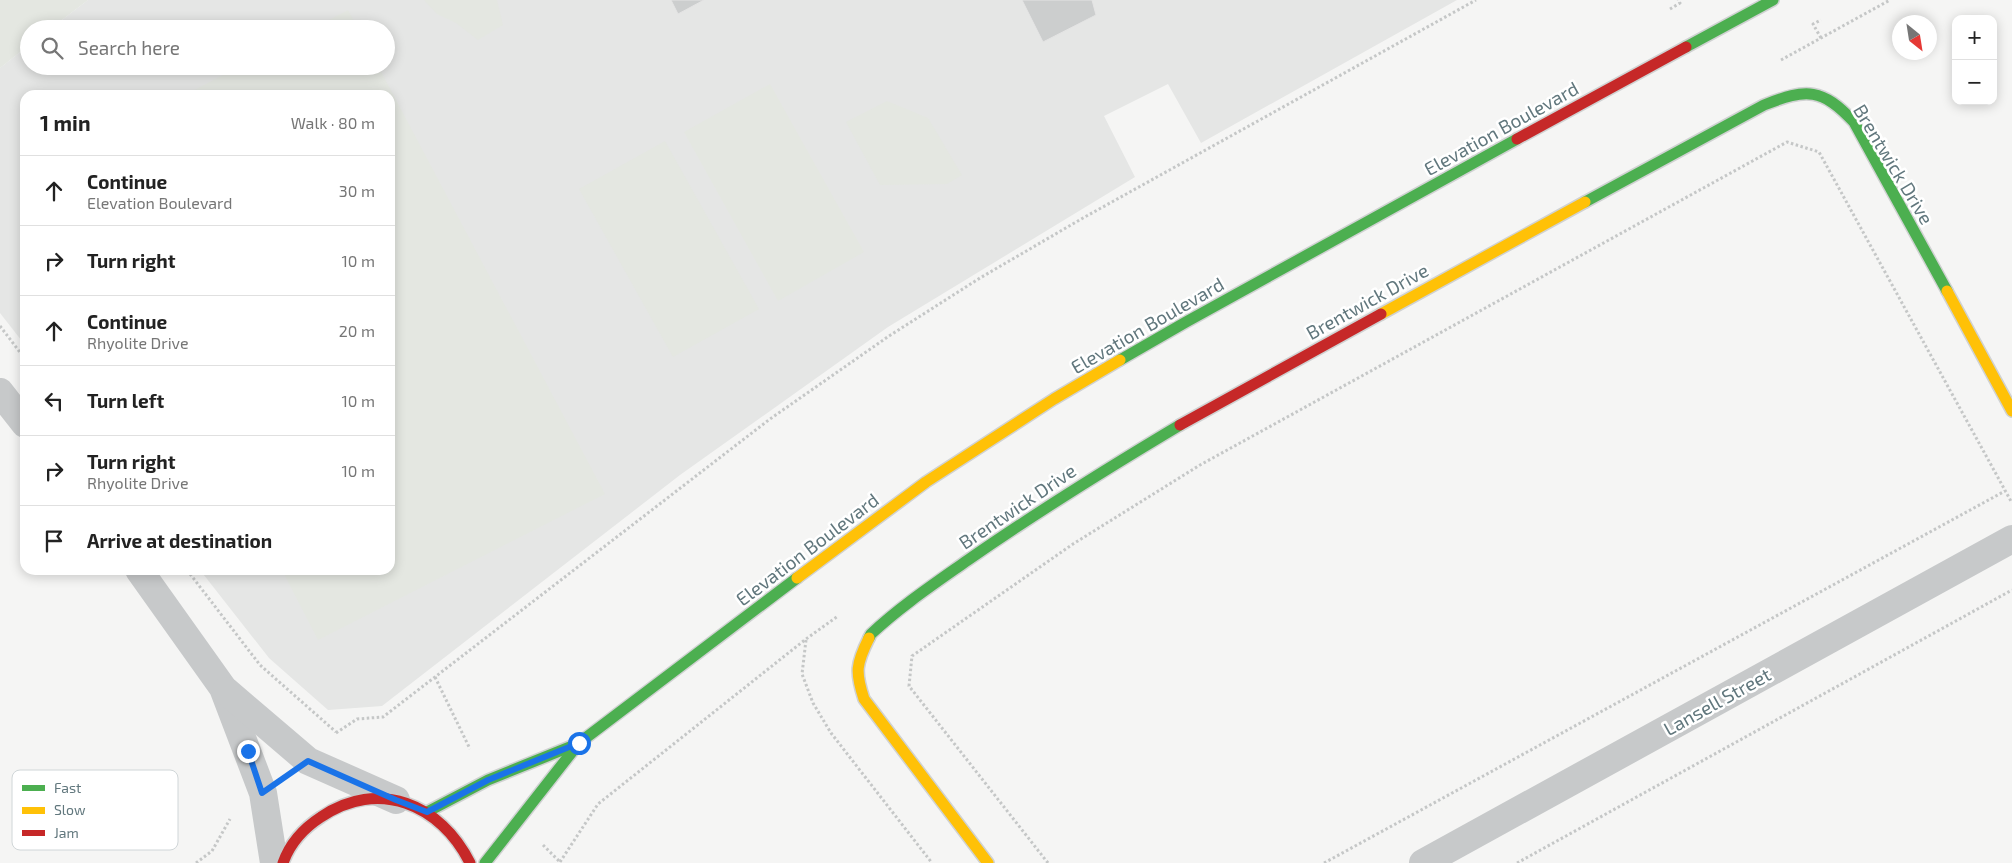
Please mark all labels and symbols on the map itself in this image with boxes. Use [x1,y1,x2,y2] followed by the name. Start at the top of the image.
[1892,15,1937,60] north arrow
[1420,76,1582,180] street label: Elevation Boulevard
[1849,100,1939,228] street label: Brentwick Drive
[1302,258,1432,344] street label: Brentwick Drive
[1066,272,1228,378] street label: Elevation Boulevard
[954,458,1080,554] street label: Brentwick Drive
[731,488,883,610] street label: Elevation Boulevard
[1659,662,1775,740] street label: Lansell Street
[568,732,591,755] route start
[237,740,260,763] route end
[12,770,178,850] legend
[54,779,81,796] text: Fast
[54,801,86,818] text: Slow
[54,824,79,841] text: Jam

